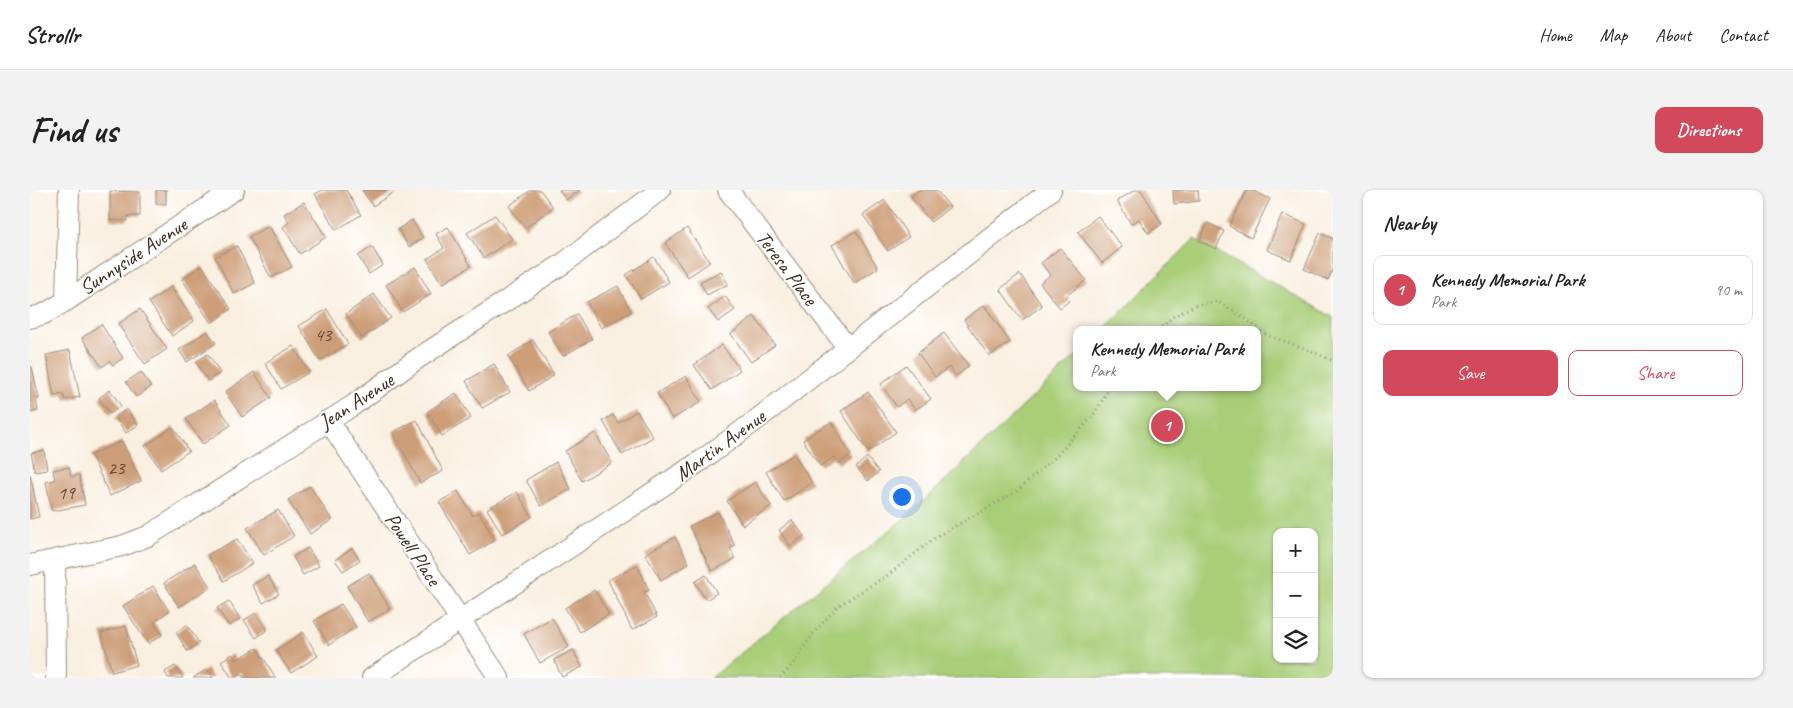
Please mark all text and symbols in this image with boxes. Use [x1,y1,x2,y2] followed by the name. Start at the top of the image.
[25,20,80,50] text: Strollr
[1539,24,1572,46] text: Home
[1600,24,1627,46] text: Map
[1655,24,1691,46] text: About
[1719,24,1768,46] text: Contact
[1655,107,1763,153] button: Directions
[30,108,117,153] text: Find us
[1383,210,1436,236] text: Nearby
[74,211,193,300] street label: Sunnyside Avenue
[751,226,824,311] street label: Teresa Place
[1431,268,1585,292] text: Kennedy Memorial Park
[1396,280,1404,300] text: 1
[1715,280,1742,300] text: 90 m
[1431,292,1456,312] text: Park
[314,323,333,347] house number: 43
[1073,326,1261,391] popup
[1090,337,1244,361] text: Kennedy Memorial Park
[1383,350,1558,396] button: Save
[1568,350,1743,396] button: Share
[1090,361,1116,381] text: Park
[313,366,399,435] street label: Jean Avenue
[670,403,771,487] street label: Martin Avenue
[1151,407,1183,445] pin: 1
[107,456,126,480] house number: 23
[57,481,76,505] house number: 19
[889,484,915,510] your location
[379,508,448,592] street label: Powell Place
[1273,528,1318,663] map controls
[1273,528,1318,573] button: +
[1273,573,1318,618] button: −
[1273,618,1318,663] button: layers

